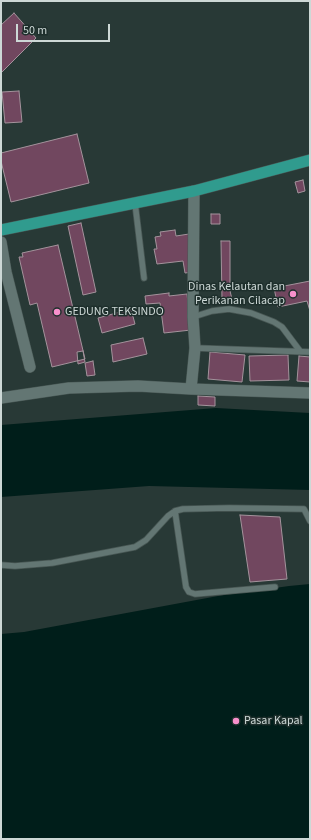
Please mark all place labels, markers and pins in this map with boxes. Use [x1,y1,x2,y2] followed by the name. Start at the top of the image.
[188,280,285,308] place label: Dinas Kelautan dan Perikanan Cilacap
[288,289,298,299] marker: Dinas Kelautan dan Perikanan Cilacap
[65,305,164,319] place label: GEDUNG TEKSINDO
[52,307,62,317] marker: GEDUNG TEKSINDO
[244,714,303,728] place label: Pasar Kapal
[231,716,241,726] marker: Pasar Kapal

